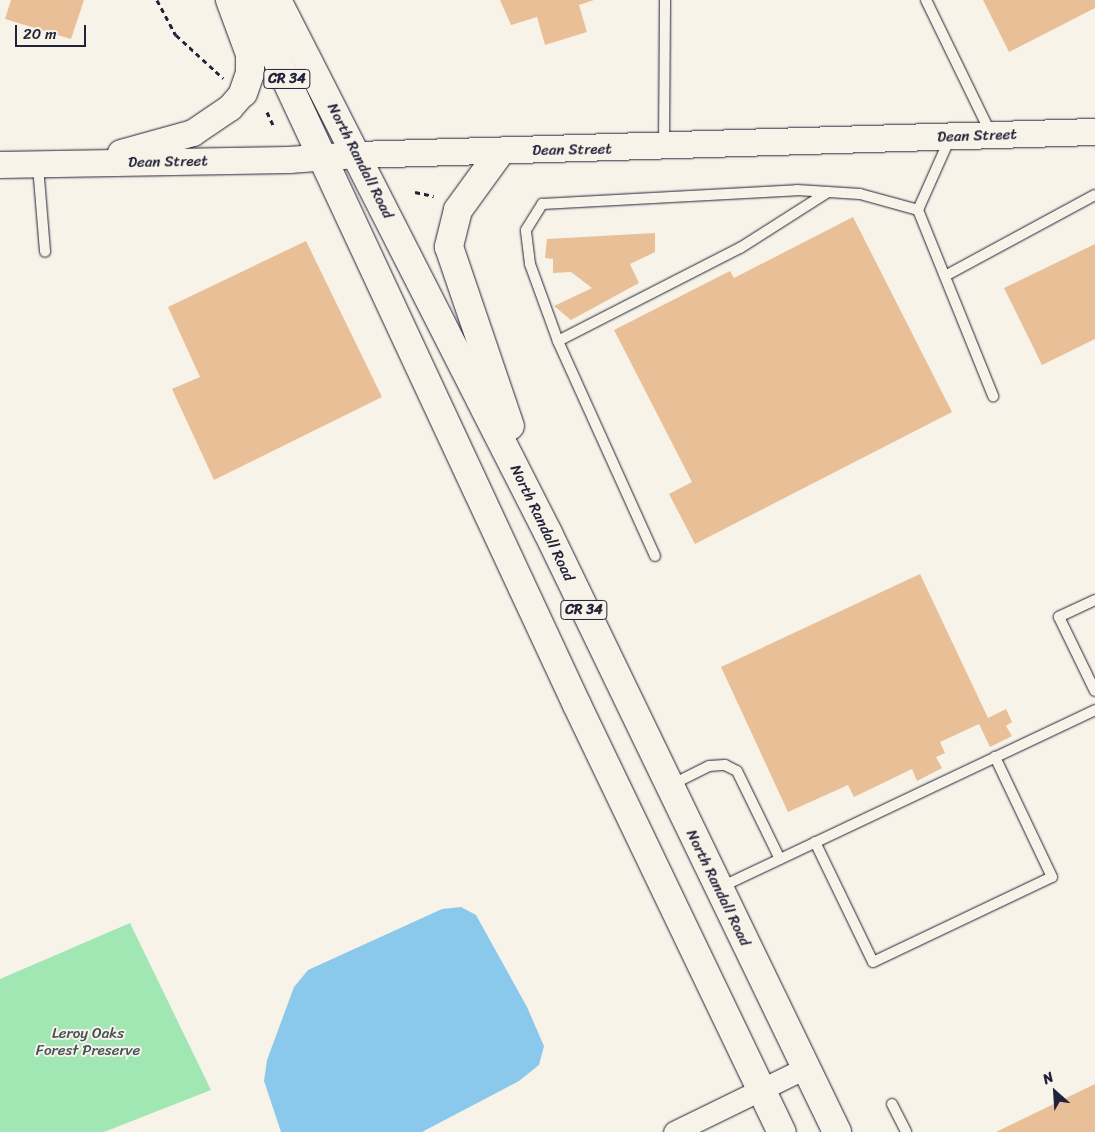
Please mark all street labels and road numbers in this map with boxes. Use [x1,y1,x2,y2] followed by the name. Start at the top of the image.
[263,68,311,90] road number: CR 34
[323,100,397,222] street label: North Randall Road
[937,126,1017,146] street label: Dean Street
[532,140,612,160] street label: Dean Street
[128,152,208,172] street label: Dean Street
[506,462,578,584] street label: North Randall Road
[560,598,608,622] road number: CR 34
[682,827,754,949] street label: North Randall Road

